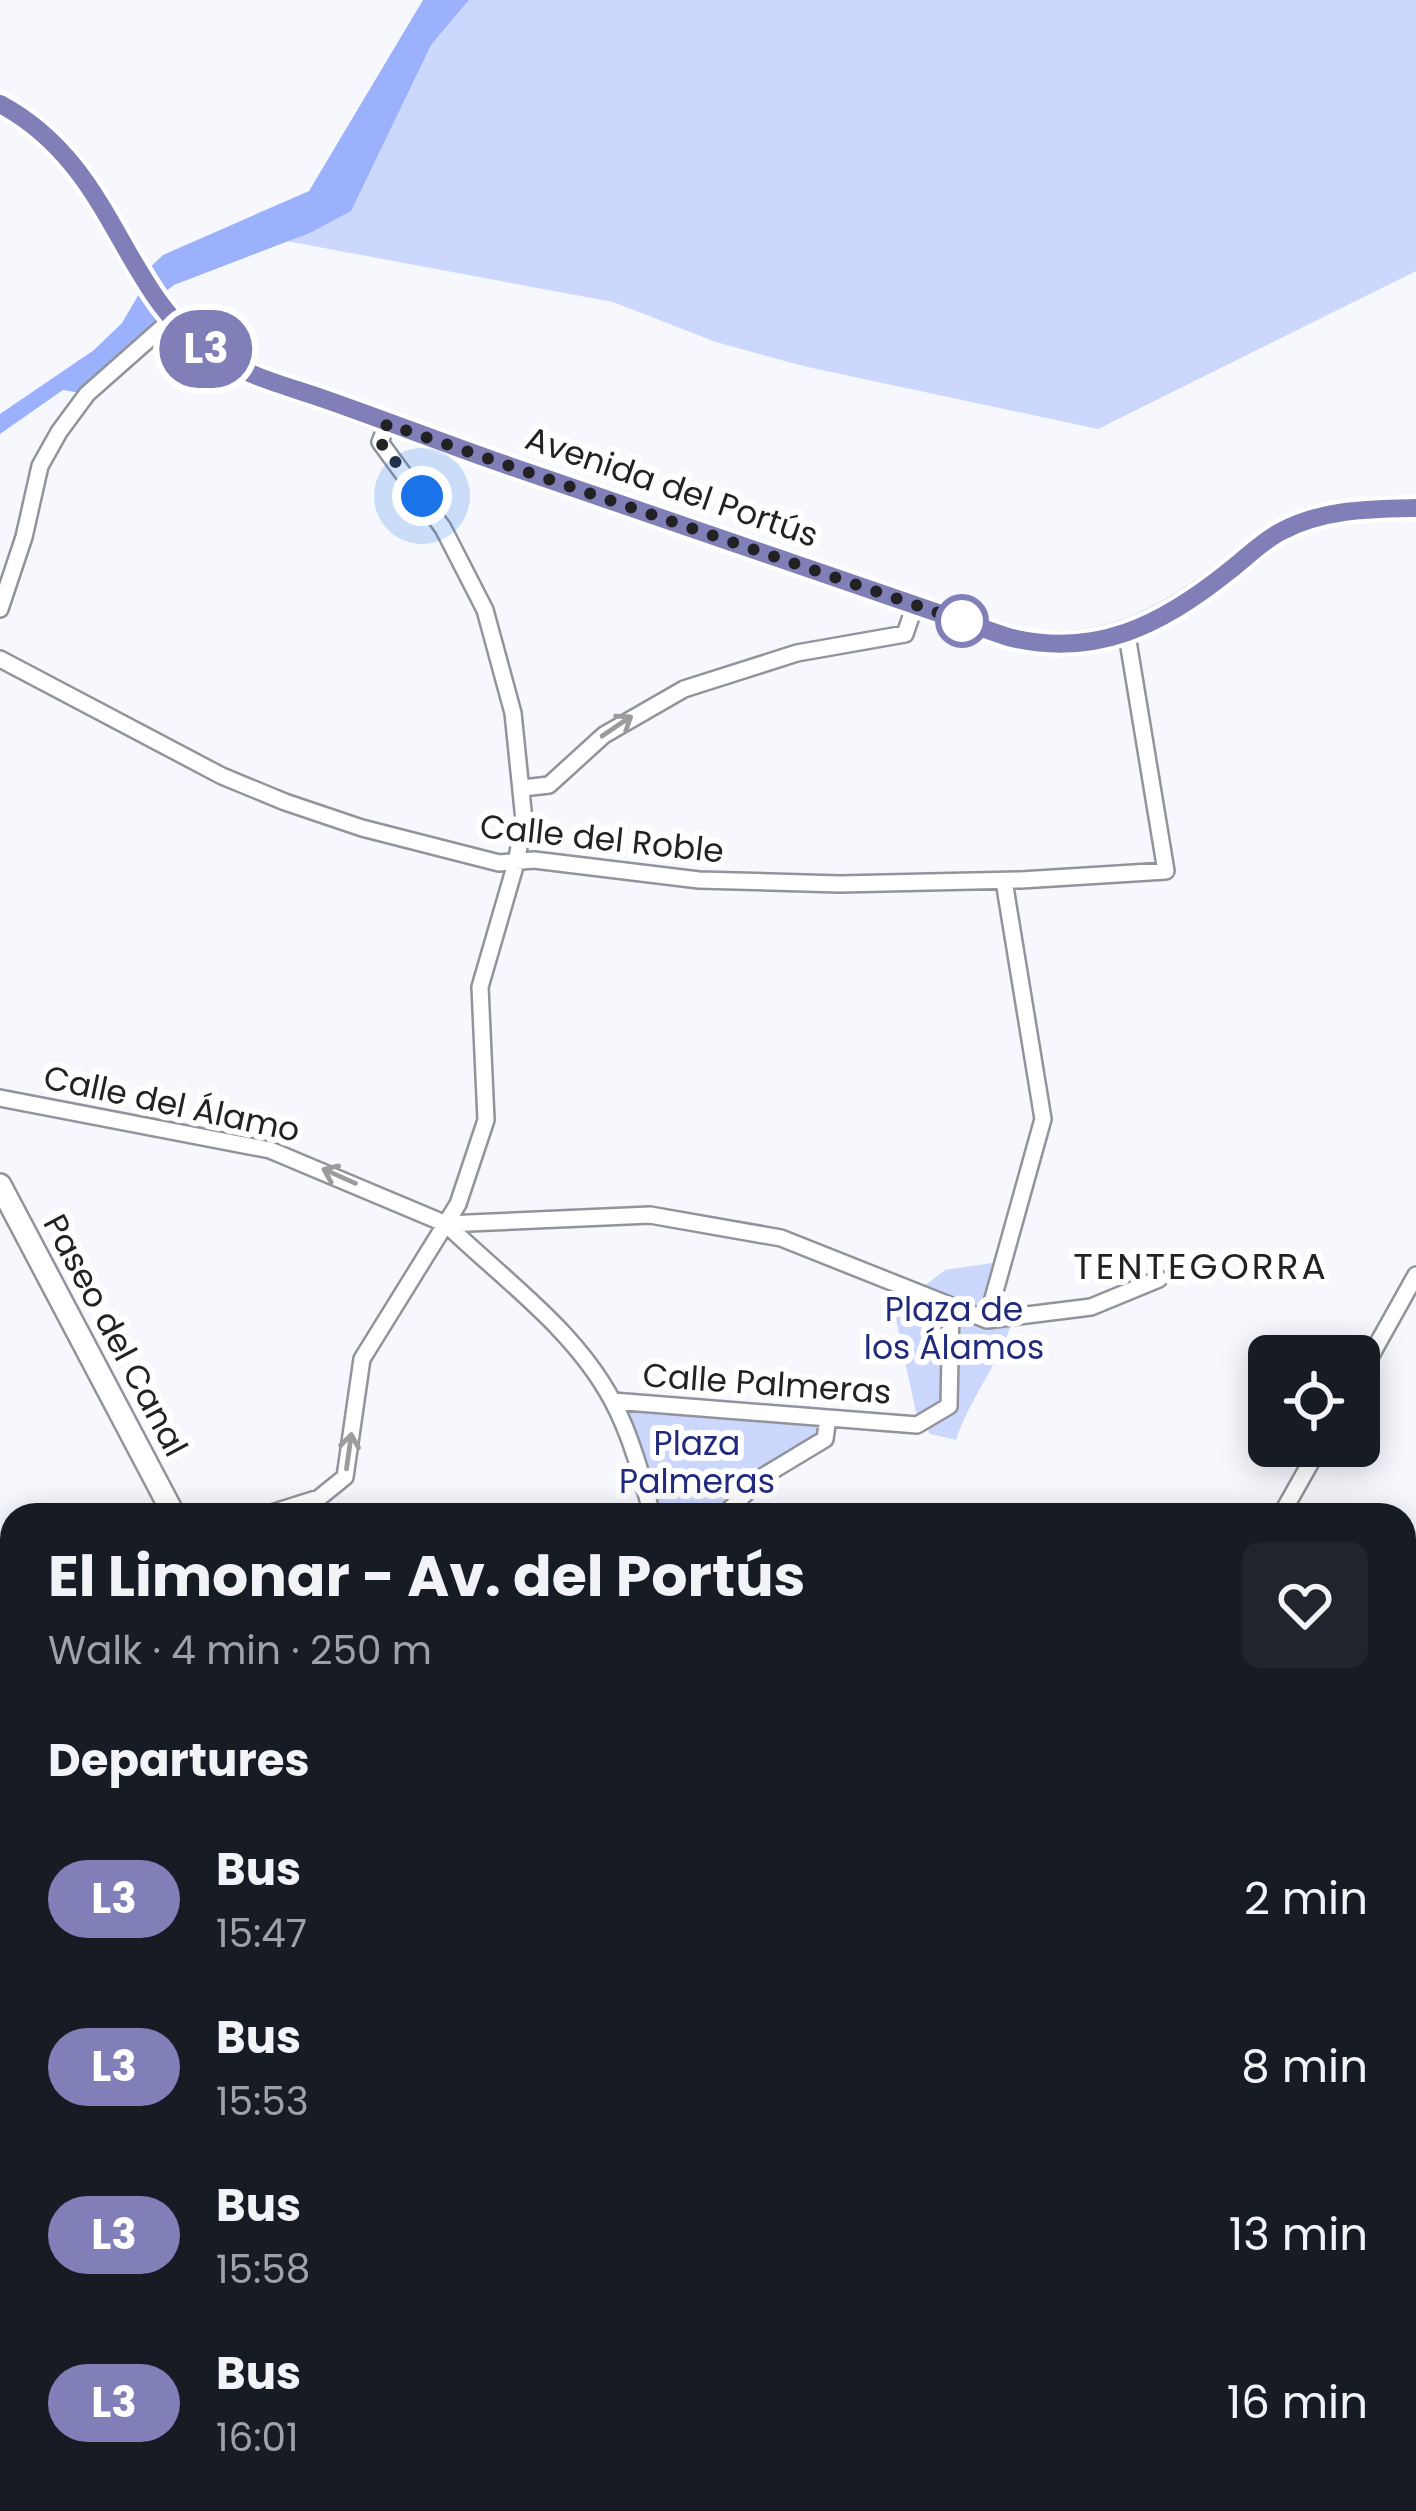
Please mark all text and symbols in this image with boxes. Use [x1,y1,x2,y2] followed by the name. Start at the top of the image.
[152,310,260,388] line badge: L3
[183,319,229,378] text: L3
[519,414,824,559] street label: Avenida del Portús
[392,466,452,526] your location
[937,596,987,646] unlabelled marker
[600,714,634,739] one-way arrow
[478,802,726,875] street label: Calle del Roble
[39,1053,304,1154] street label: Calle del Álamo
[322,1163,358,1185] one-way arrow
[32,1206,199,1465] street label: Paseo del Canal
[1073,1241,1329,1292] district label: TENTEGORRA
[864,1286,1044,1371] park label: Plaza de los Álamos
[1248,1335,1380,1467] map controls
[1248,1335,1380,1467] button: locate
[641,1351,893,1416] street label: Calle Palmeras
[619,1420,775,1505] park label: Plaza Palmeras
[338,1433,361,1472] one-way arrow
[48,1536,805,1616] text: El Limonar - Av. del Portús
[1242,1542,1368,1668] button: heart
[48,1623,432,1678] text: Walk · 4 min · 250 m
[48,1729,310,1792] text: Departures
[216,1838,301,1901] text: Bus
[1244,1867,1368,1930] text: 2 min
[91,1869,137,1928] text: L3
[216,1906,307,1961] text: 15:47
[216,2006,301,2069] text: Bus
[1241,2035,1368,2098] text: 8 min
[91,2037,137,2096] text: L3
[216,2074,309,2129] text: 15:53
[216,2174,301,2237] text: Bus
[1229,2203,1368,2266] text: 13 min
[91,2205,137,2264] text: L3
[216,2242,310,2297] text: 15:58
[216,2342,301,2405] text: Bus
[1227,2371,1368,2434] text: 16 min
[91,2373,137,2432] text: L3
[216,2410,299,2465] text: 16:01

